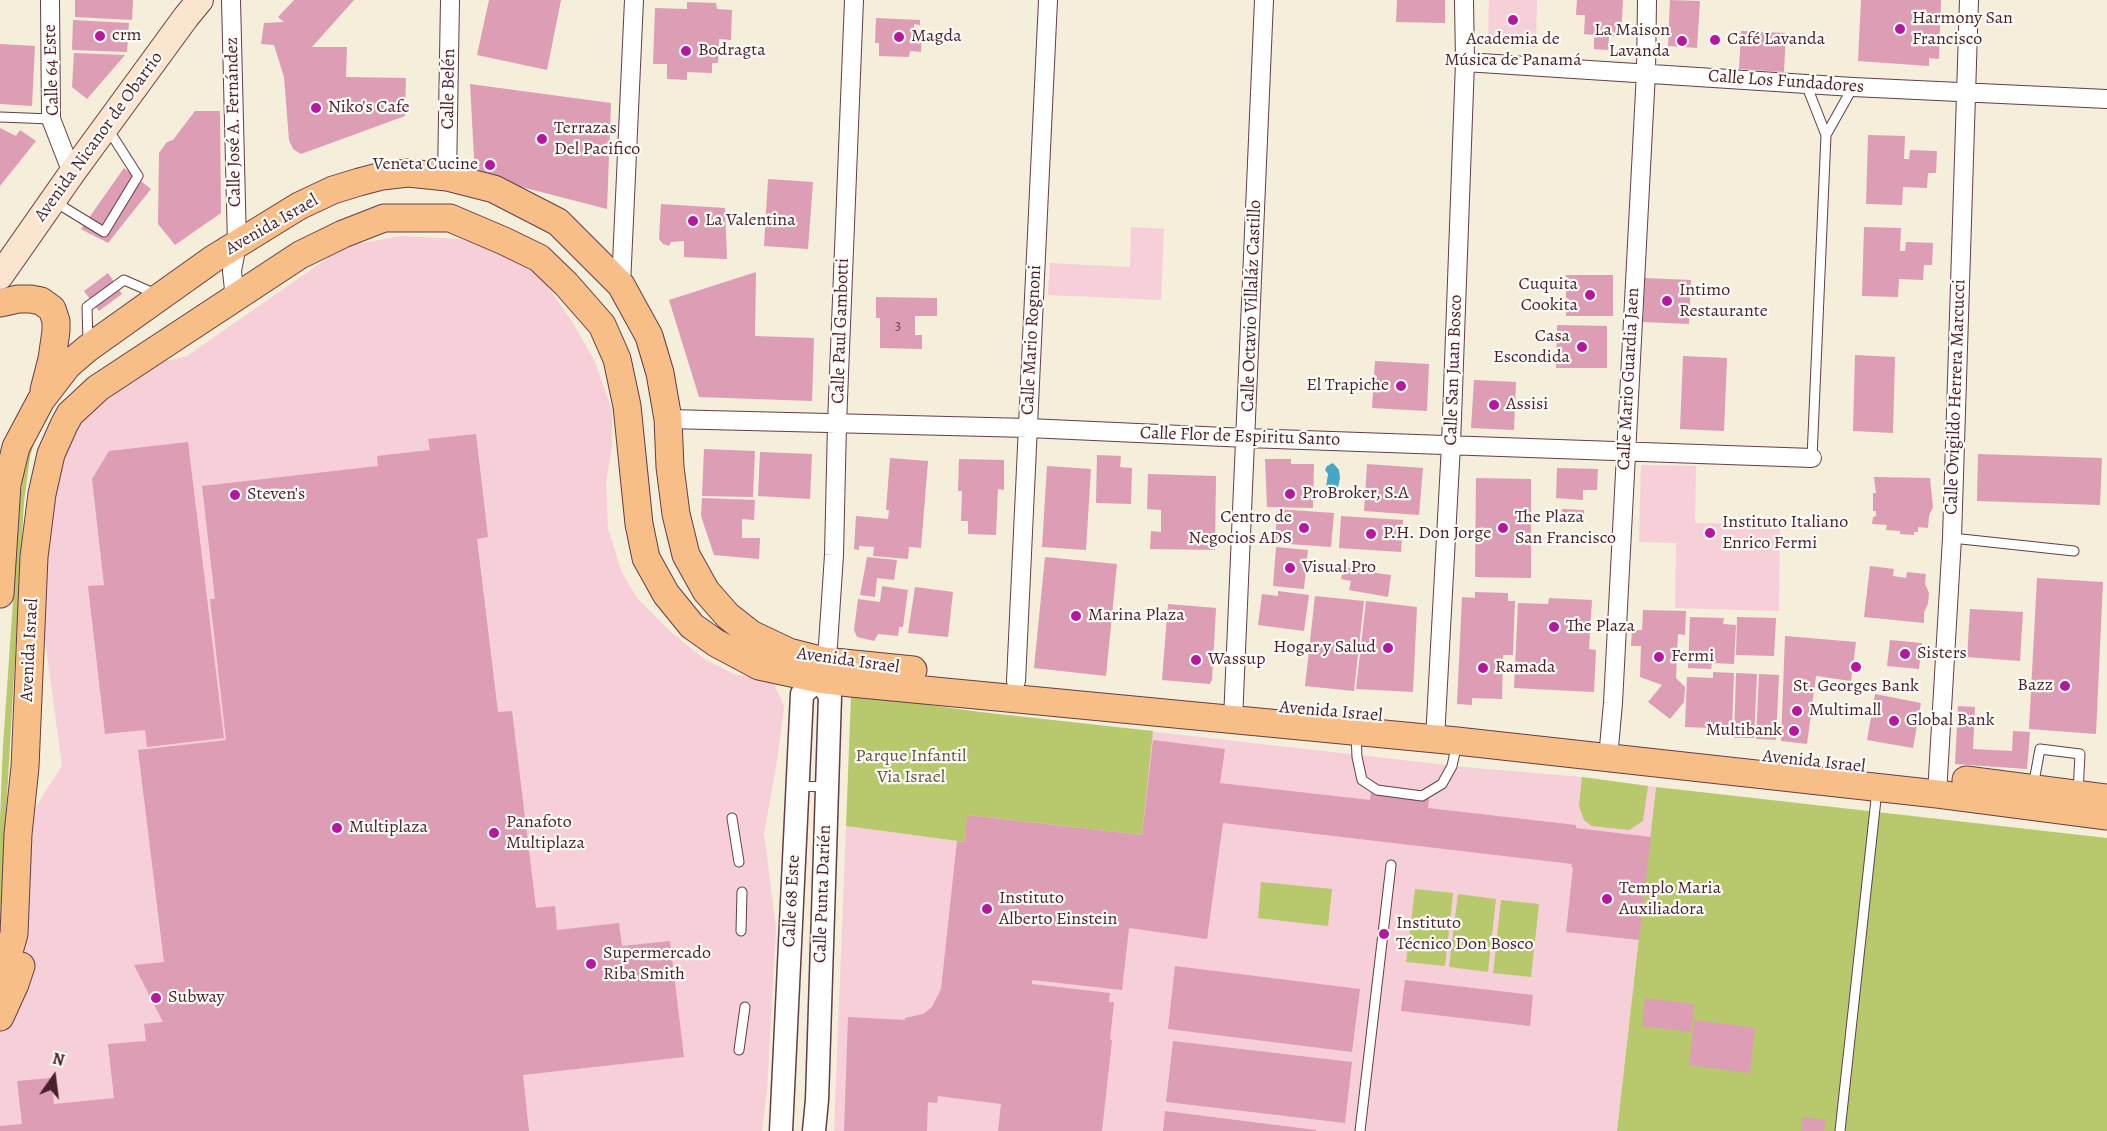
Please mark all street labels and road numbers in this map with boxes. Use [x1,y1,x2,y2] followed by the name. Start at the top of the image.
[40,24,64,116] street label: Calle 64 Este
[222,37,246,207] street label: Calle José A. Fernández
[30,48,168,226] street label: Avenida Nicanor de Obarrio
[437,48,461,130] street label: Calle Belén
[1707,66,1865,98] street label: Calle Los Fundadores
[222,190,322,260] street label: Avenida Israel
[1237,199,1267,413] street label: Calle Octavio Villaláz Castillo
[828,258,854,404] street label: Calle Paul Gambotti
[1017,264,1047,416] street label: Calle Mario Rognoni
[1941,279,1971,515] street label: Calle Ovigildo Herrera Marcucci
[1613,287,1645,471] street label: Calle Mario Guardia Jaen
[1441,294,1467,446] street label: Calle San Juan Bosco
[1139,423,1341,451] street label: Calle Flor de Espiritu Santo
[17,598,43,702] street label: Avenida Israel
[795,643,901,679] street label: Avenida Israel
[1279,697,1383,727] street label: Avenida Israel
[1761,746,1867,778] street label: Avenida Israel
[810,824,836,964] street label: Calle Punta Darién
[779,854,805,948] street label: Calle 68 Este

